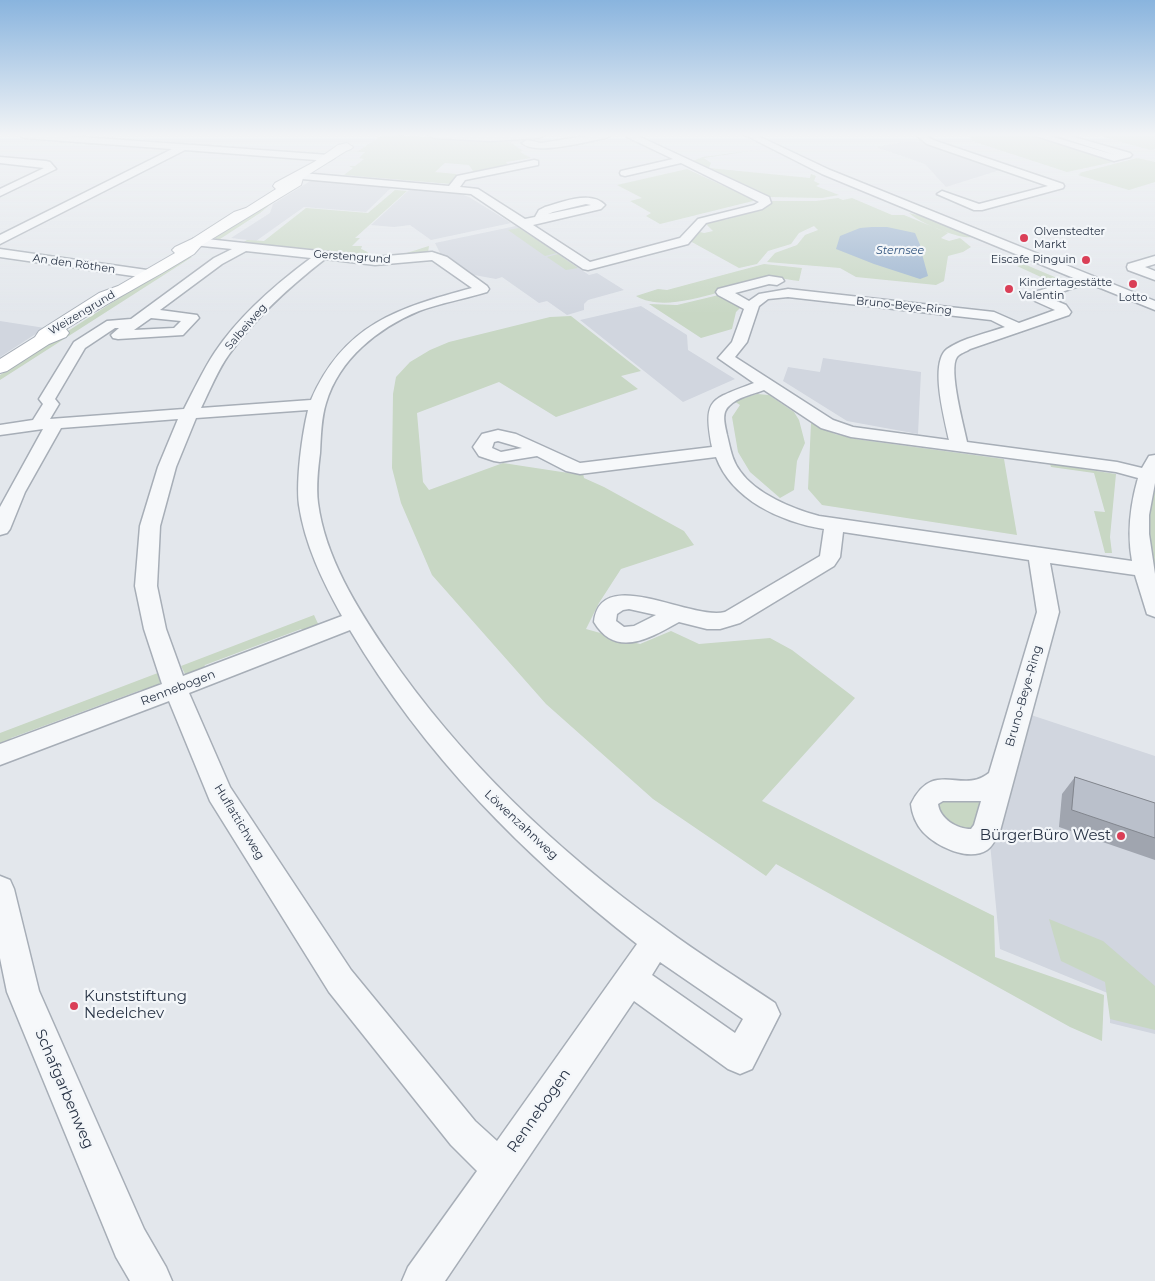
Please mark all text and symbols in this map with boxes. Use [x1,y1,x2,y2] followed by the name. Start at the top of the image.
[1034,225,1105,251] place label: Olvenstedter Markt
[1018,232,1030,244] marker: Olvenstedter Markt
[876,244,924,258] water label: Sternsee
[313,248,391,266] street label: Gerstengrund
[32,252,116,276] street label: An den Röthen
[991,253,1076,267] place label: Eiscafe Pinguin
[1080,254,1092,266] marker: Eiscafe Pinguin
[1019,276,1112,302] place label: Kindertagestätte Valentin
[1127,278,1139,290] marker: Lotto
[1003,283,1015,295] marker: Kindertagestätte Valentin
[46,288,118,338] street label: Weizengrund
[1119,291,1147,305] place label: Lotto
[855,294,953,318] street label: Bruno-Beye-Ring
[222,301,270,353] street label: Salbeiweg
[1003,644,1045,748] street label: Bruno-Beye-Ring
[139,667,217,709] street label: Rennebogen
[211,782,267,862] street label: Huflattichweg
[481,787,561,863] street label: Löwenzahnweg
[980,827,1111,845] place label: BürgerBüro West
[1115,830,1127,842] marker: BürgerBüro West
[84,988,187,1023] place label: Kunststiftung Nedelchev
[68,1000,80,1012] marker: Kunststiftung Nedelchev
[31,1027,97,1151] street label: Schafgarbenweg
[503,1066,575,1156] street label: Rennebogen

